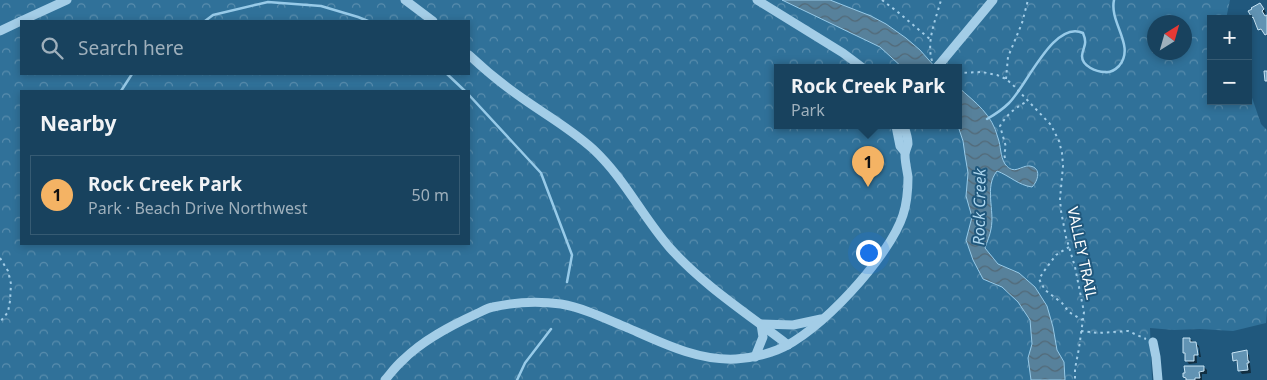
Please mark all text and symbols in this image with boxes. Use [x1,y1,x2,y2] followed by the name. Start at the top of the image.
[1147,15,1192,60] north arrow
[1207,15,1252,105] map controls
[1207,15,1252,60] button: +
[20,20,470,75] search box
[38,34,66,62] icon: search
[78,35,184,61] text: Search here
[1207,60,1252,105] button: −
[774,64,962,129] popup
[791,73,945,99] text: Rock Creek Park
[791,99,825,121] text: Park
[40,109,116,137] text: Nearby
[852,146,884,187] pin: 1
[967,167,991,246] water label: Rock Creek
[88,171,242,197] text: Rock Creek Park
[52,184,62,206] text: 1
[412,184,449,206] text: 50 m
[88,197,307,219] text: Park · Beach Drive Northwest
[1063,205,1103,301] street label: VALLEY TRAIL
[856,240,882,266] your location

